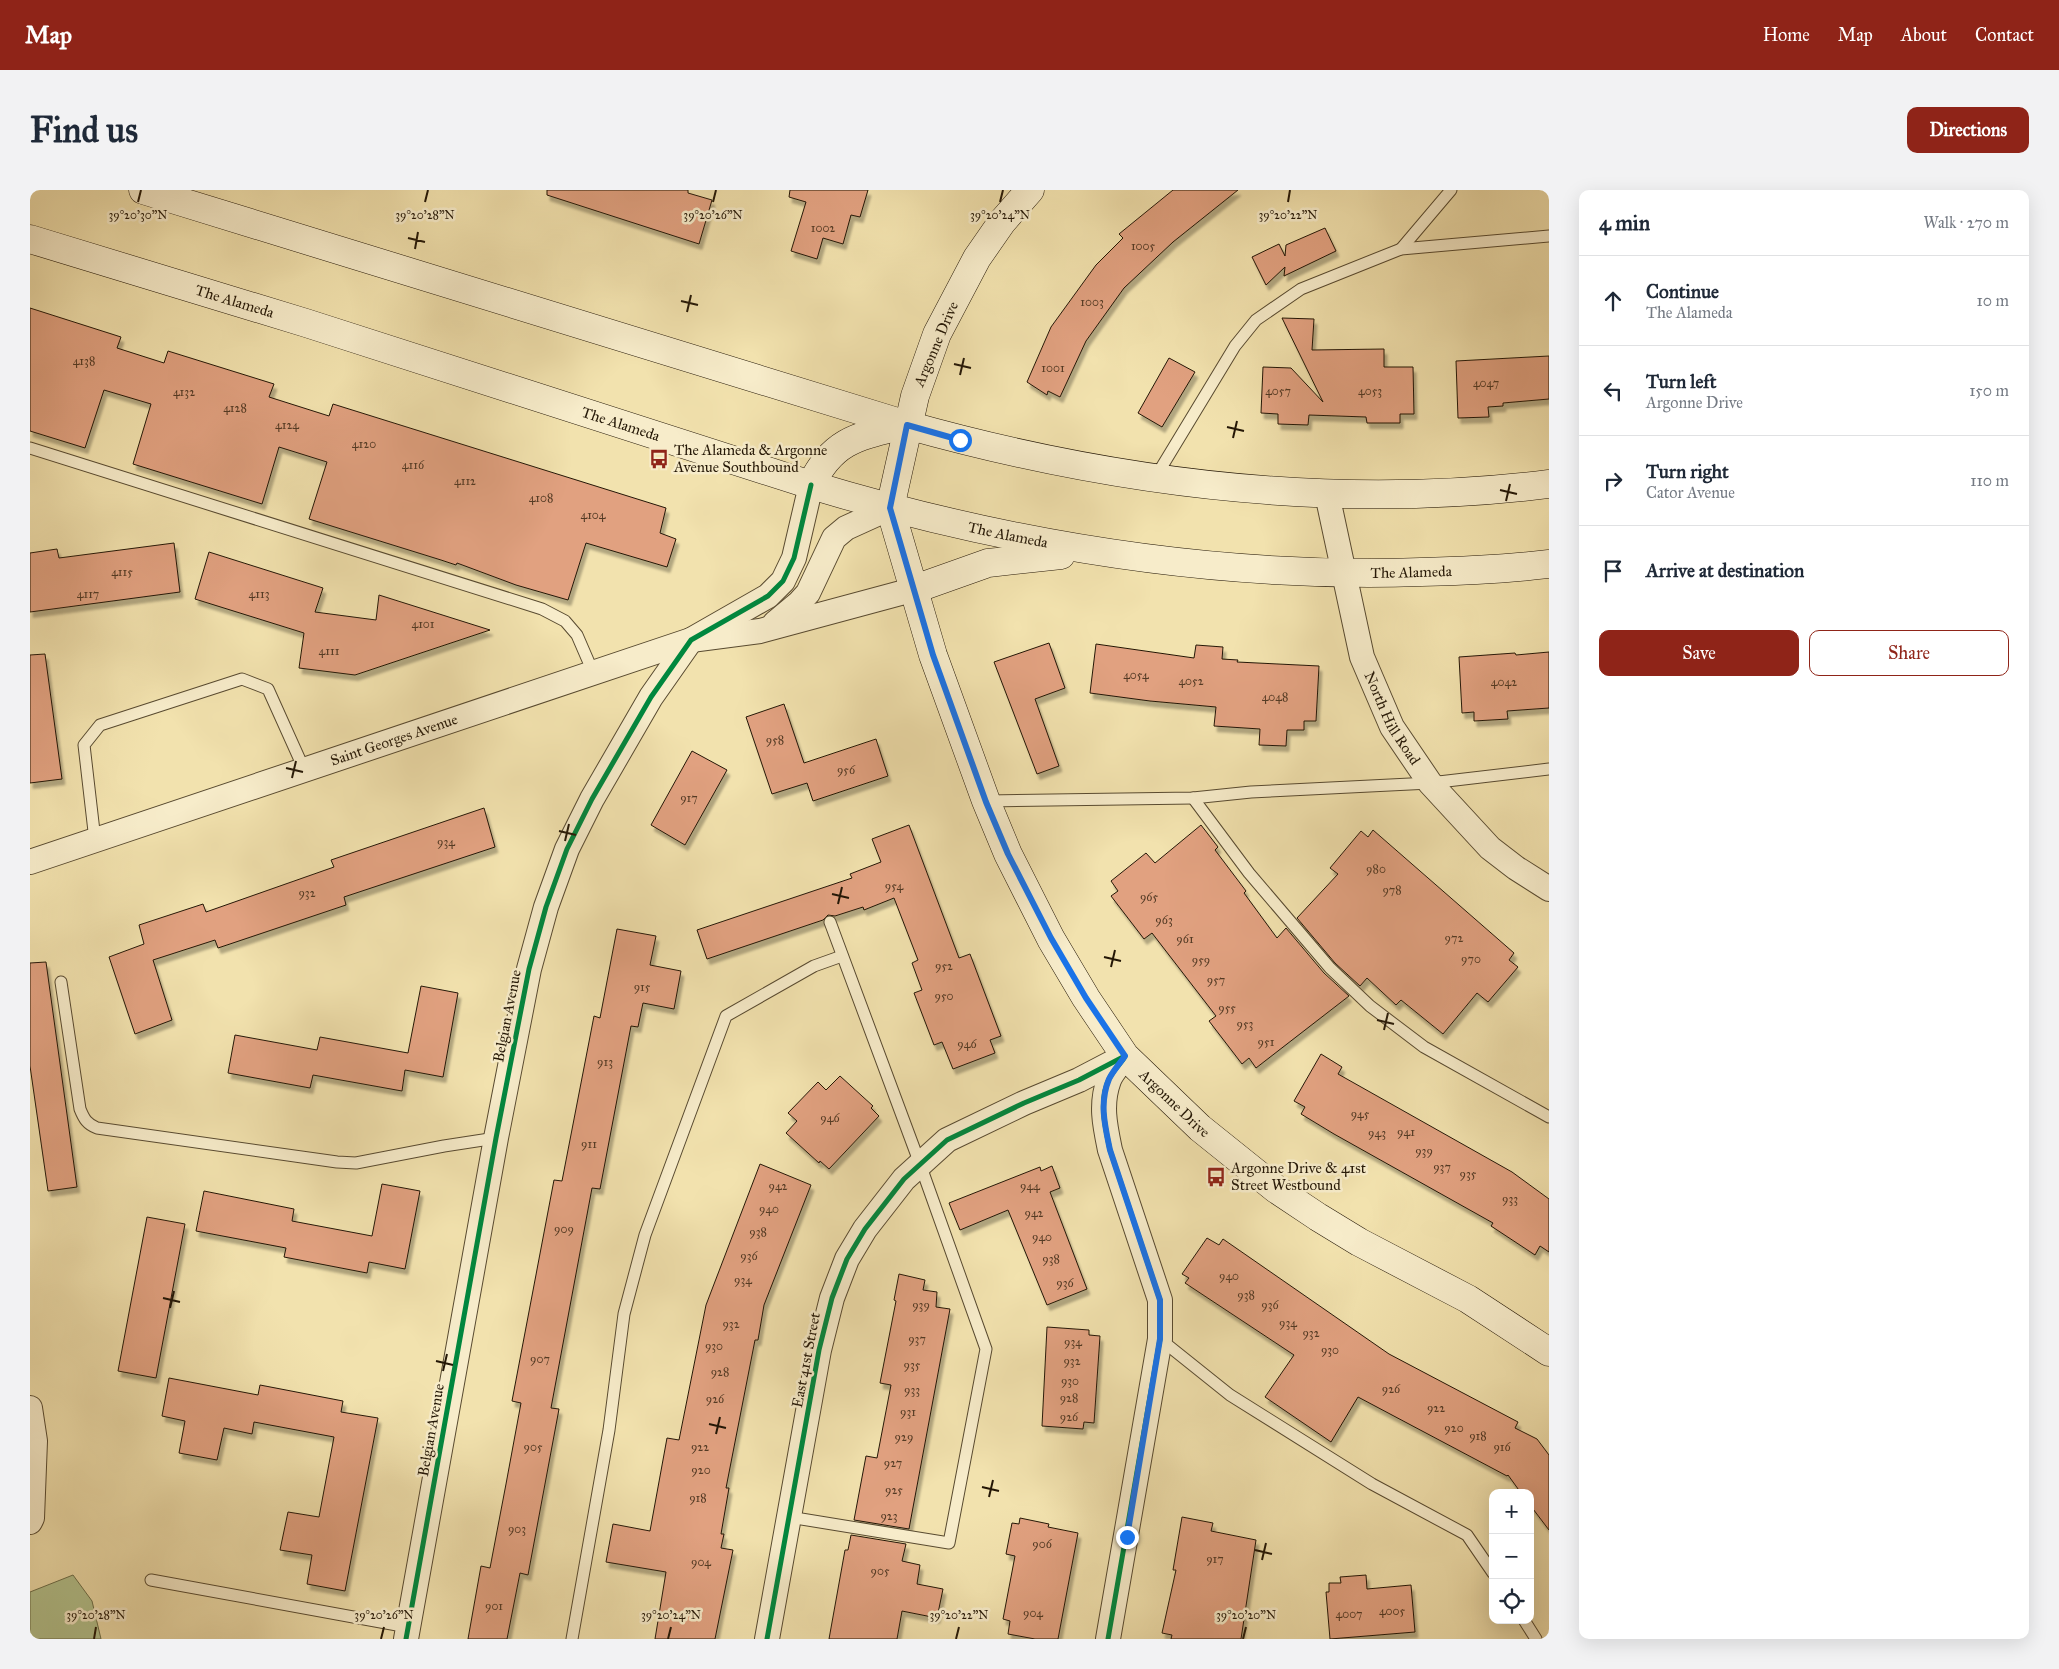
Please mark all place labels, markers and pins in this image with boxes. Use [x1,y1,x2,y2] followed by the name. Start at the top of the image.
[673,441,827,476] place label: The Alameda & Argonne Avenue Southbound
[648,448,670,470] bus stop icon: The Alameda & Argonne Avenue Southbound
[1230,1159,1367,1194] place label: Argonne Drive & 41st Street Westbound
[1205,1166,1227,1188] bus stop icon: Argonne Drive & 41st Street Westbound

